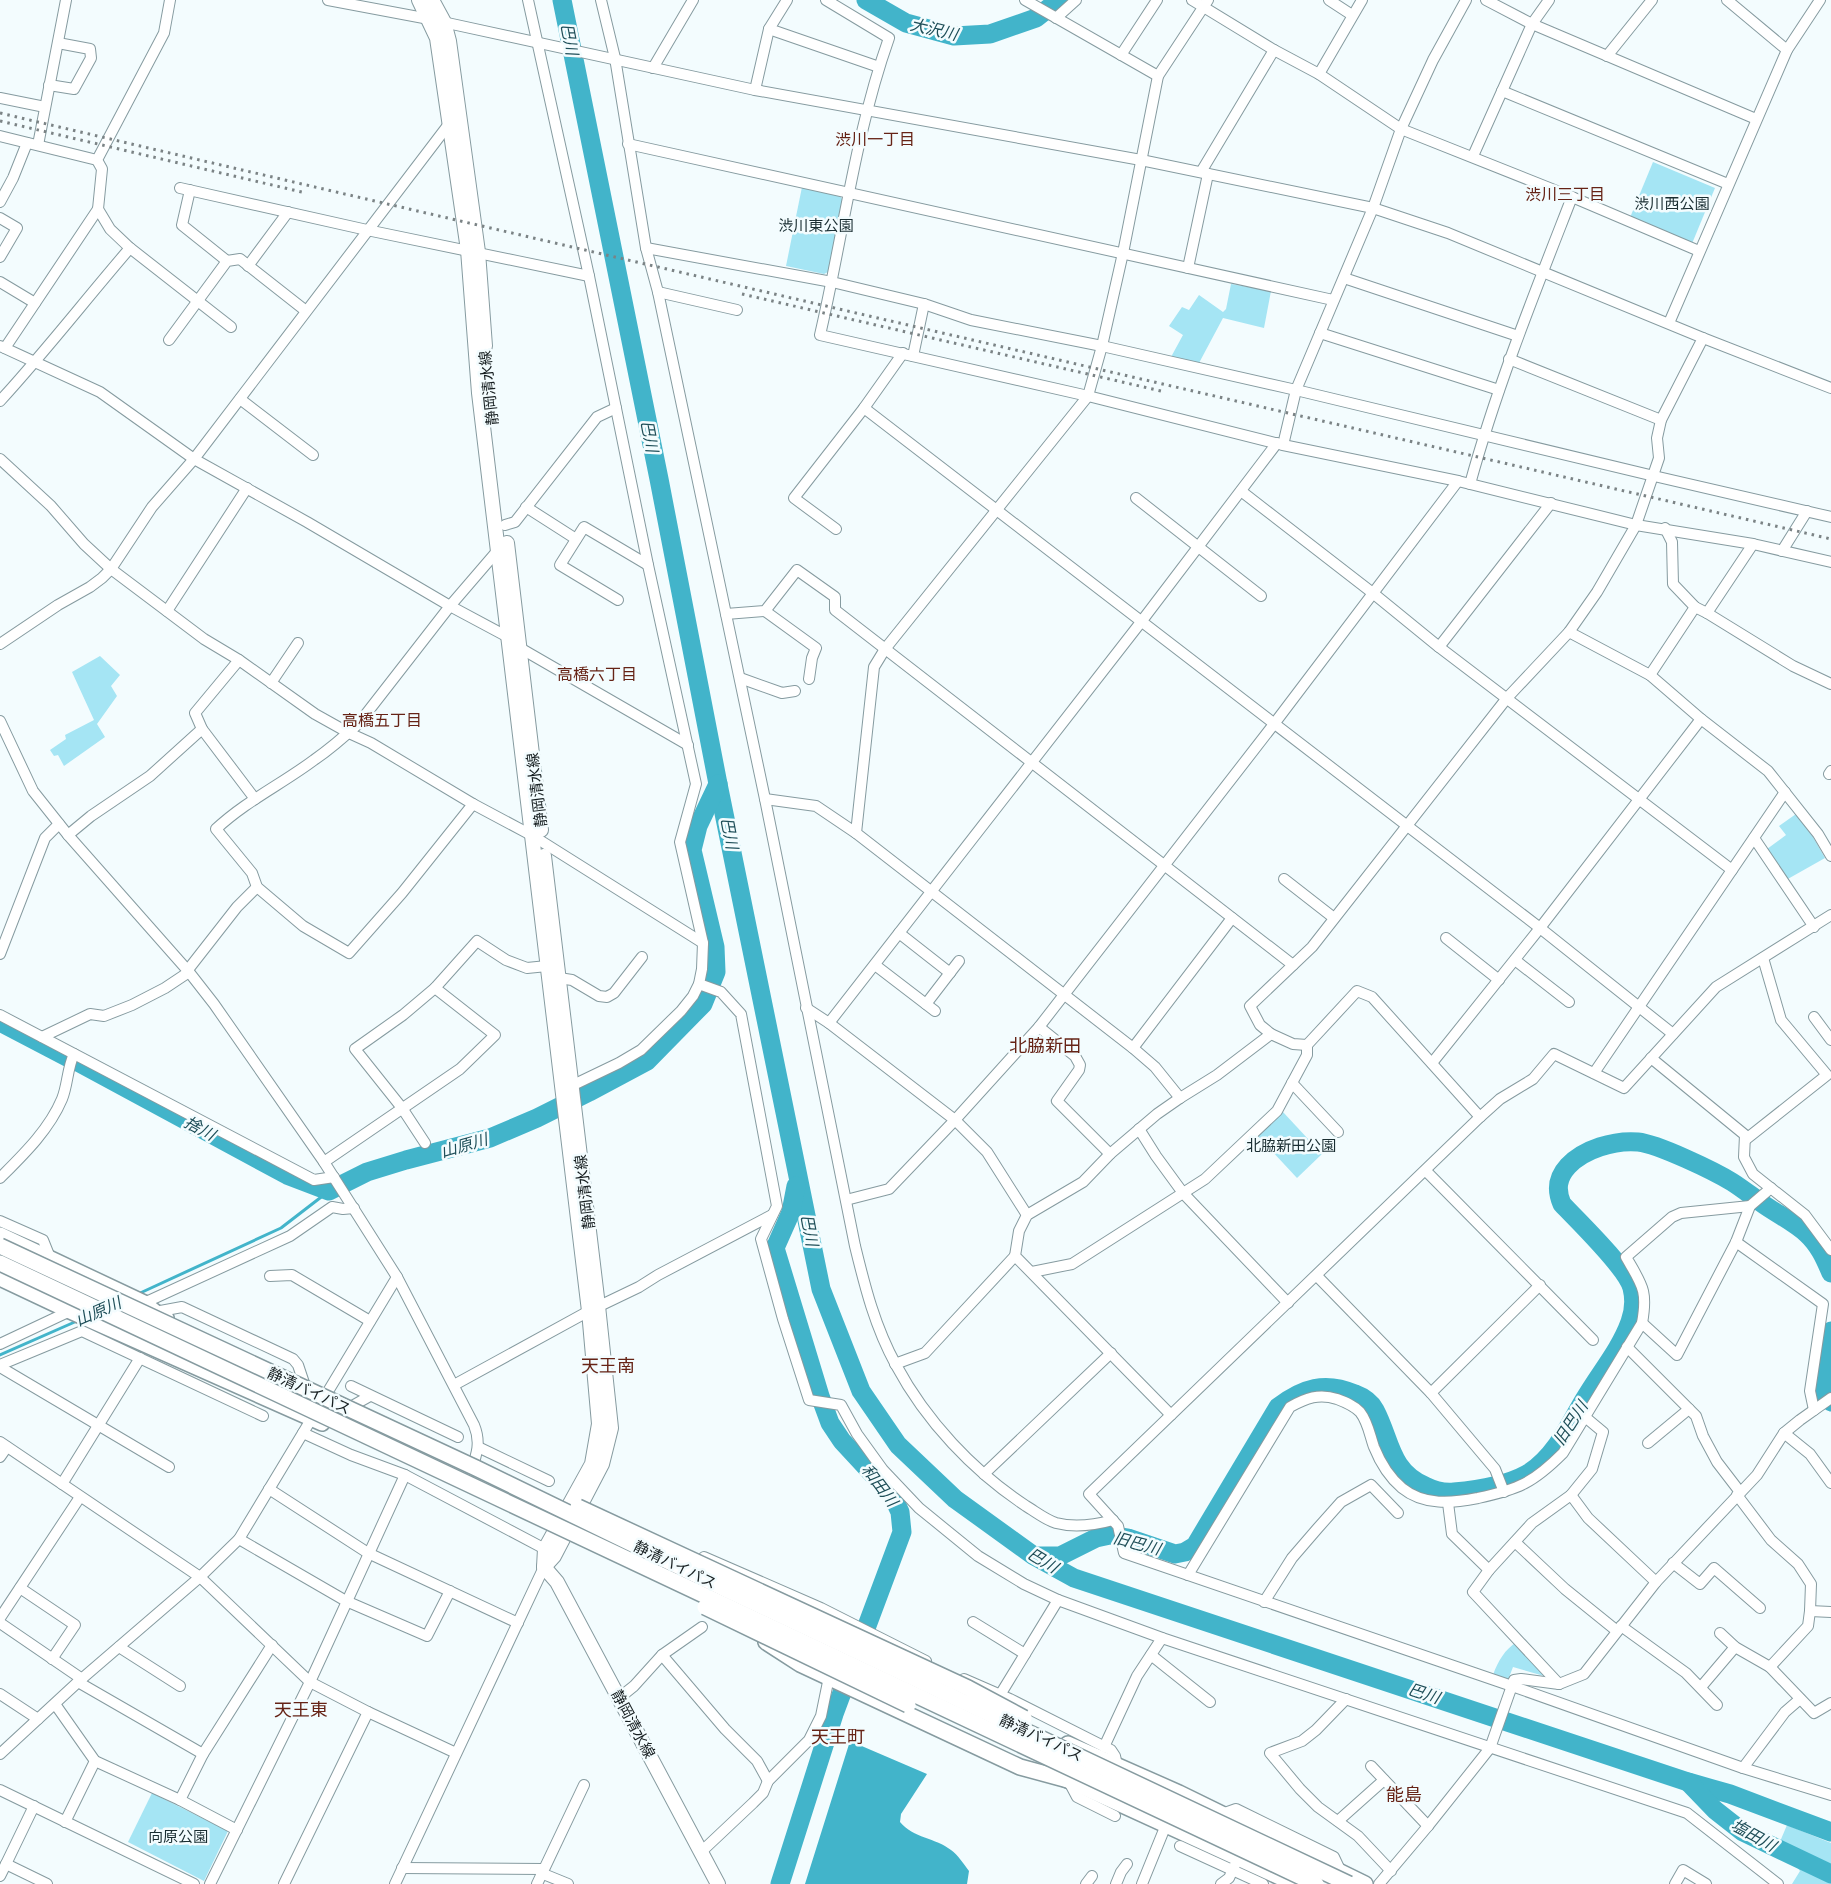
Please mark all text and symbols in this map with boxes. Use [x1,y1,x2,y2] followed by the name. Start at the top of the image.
[908,15,961,45] water label: 大沢川
[557,22,582,59] water label: 巴川
[835,130,915,149] district label: 渋川一丁目
[1525,185,1605,204] district label: 渋川三丁目
[1634,195,1710,213] park label: 渋川西公園
[778,217,854,235] park label: 渋川東公園
[476,350,502,426] street label: 静岡清水線
[637,419,662,456] water label: 巴川
[557,665,637,684] district label: 高橋六丁目
[342,711,422,730] district label: 高橋五丁目
[523,752,551,828] street label: 静岡清水線
[717,816,742,853] water label: 巴川
[1009,1035,1081,1056] district label: 北脇新田
[181,1113,220,1145] water label: 捨川
[438,1129,492,1161] water label: 山原川
[1246,1137,1336,1155] park label: 北脇新田公園
[571,1154,599,1230] street label: 静岡清水線
[797,1213,822,1250] water label: 巴川
[72,1292,126,1330] water label: 山原川
[581,1355,635,1376] district label: 天王南
[265,1364,353,1418] street label: 静清バイパス
[1549,1396,1593,1449] water label: 旧巴川
[858,1460,903,1512] water label: 和田川
[1111,1528,1164,1559] water label: 旧巴川
[631,1537,719,1593] street label: 静清バイパス
[1024,1544,1063,1578] water label: 巴川
[1406,1679,1444,1708] water label: 巴川
[607,1687,659,1761] street label: 静岡清水線
[274,1699,328,1720] district label: 天王東
[997,1711,1085,1765] street label: 静清バイパス
[811,1726,865,1747] district label: 天王町
[1386,1784,1422,1805] district label: 能島
[1728,1815,1781,1856] water label: 塩田川
[148,1828,208,1846] park label: 向原公園

